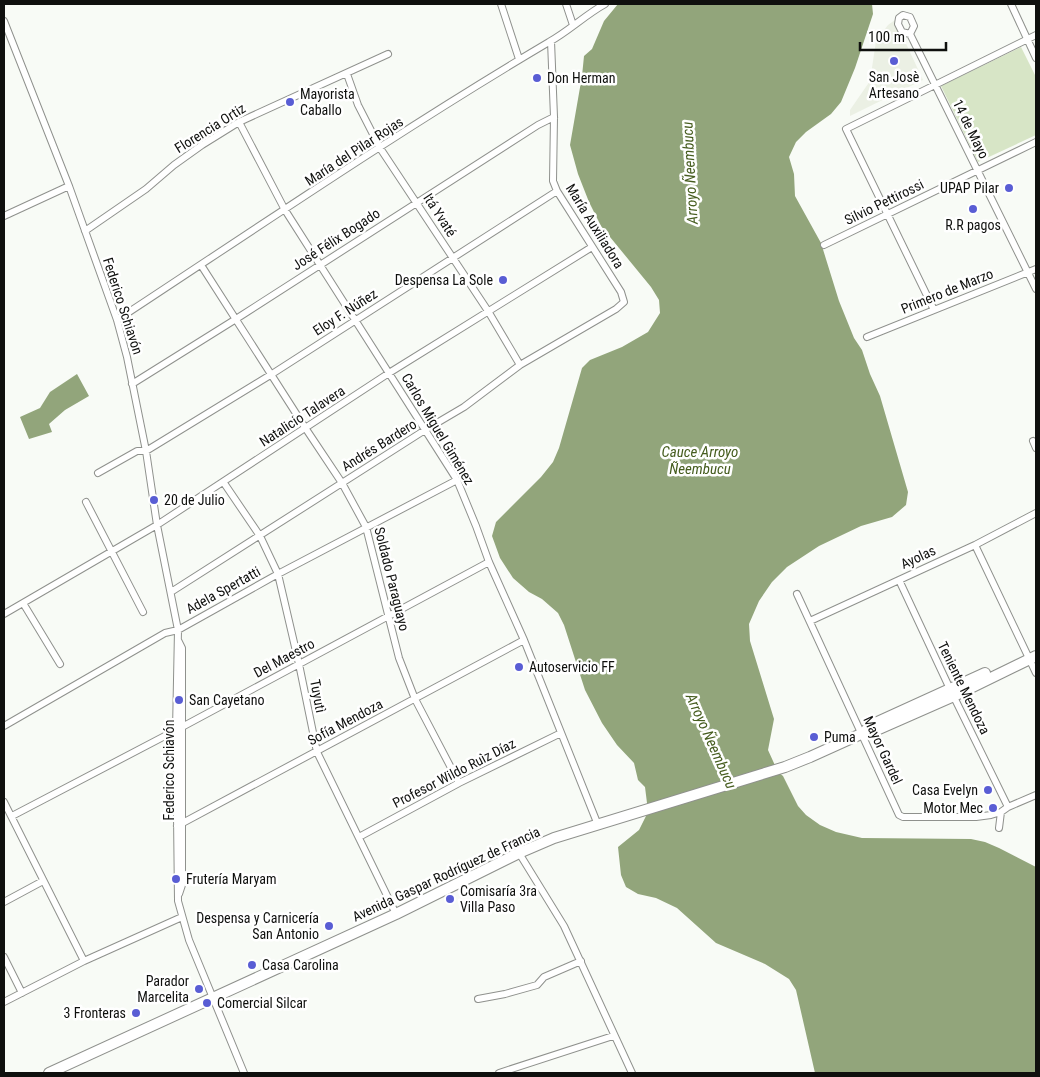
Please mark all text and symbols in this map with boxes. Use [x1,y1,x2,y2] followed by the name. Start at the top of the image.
[860,20,946,52] scale bar
[868,28,905,46] text: 100 m
[888,55,900,67] marker: San Josè Artesano
[869,69,920,101] place label: San Josè Artesano
[547,70,616,86] place label: Don Herman
[531,72,543,84] marker: Don Herman
[300,86,355,118] place label: Mayorista Caballo
[284,96,296,108] marker: Mayorista Caballo
[950,97,992,161] street label: 14 de Mayo
[172,100,248,156] street label: Florencia Ortiz
[302,113,406,189] street label: María del Pilar Rojas
[678,121,702,226] water label: Arroyo Ñeembucu
[842,176,926,228] street label: Silvio Pettirossi
[940,180,999,196] place label: UPAP Pilar
[563,181,627,271] street label: María Auxiliadora
[1003,182,1015,194] marker: UPAP Pilar
[420,190,460,240] street label: Itá Yvaté
[967,203,979,215] marker: R.R pagos
[289,205,383,273] street label: José Félix Bogado
[945,217,1001,233] place label: R.R pagos
[100,256,146,356] street label: Federico Schiavón
[899,265,995,317] street label: Primero de Marzo
[395,272,493,288] place label: Despensa La Sole
[497,274,509,286] marker: Despensa La Sole
[310,285,380,339] street label: Eloy F. Núñez
[398,370,478,488] street label: Carlos Miguel Giménez
[256,382,348,450] street label: Natalicio Talavera
[339,416,419,474] street label: Andrés Bardero
[662,443,738,478] water label: Cauce Arroyo Ñeembucu
[164,492,225,508] place label: 20 de Julio
[148,494,160,506] marker: 20 de Julio
[371,525,413,633] street label: Soldado Paraguayo
[898,542,938,572] street label: Ayolas
[183,563,263,617] street label: Adela Spertatti
[251,635,317,681] street label: Del Maestro
[935,639,993,737] street label: Teniente Mendoza
[529,659,615,675] place label: Autoservicio FF
[513,661,525,673] marker: Autoservicio FF
[307,678,329,714] street label: Tuyutì
[682,690,740,792] water label: Arroyo Ñeembucu
[189,692,264,708] place label: San Cayetano
[173,694,185,706] marker: San Cayetano
[305,696,385,748] street label: Sofía Mendoza
[860,713,906,787] street label: Mayor Gardel
[161,720,177,820] street label: Federico Schiavón
[824,729,856,745] place label: Puma
[808,731,820,743] marker: Puma
[390,735,518,811] street label: Profesor Wildo Ruìz Díaz
[912,782,978,798] place label: Casa Evelyn
[982,784,994,796] marker: Casa Evelyn
[923,800,983,816] place label: Motor Mec
[987,802,999,814] marker: Motor Mec
[350,823,542,925] street label: Avenida Gaspar Rodríguez de Francia
[186,871,276,887] place label: Frutería Maryam
[170,873,182,885] marker: Frutería Maryam
[460,883,537,915] place label: Comisaría 3ra Villa Paso
[444,893,456,905] marker: Comisaría 3ra Villa Paso
[196,910,319,942] place label: Despensa y Carnicería San Antonio
[323,920,335,932] marker: Despensa y Carnicería San Antonio
[262,957,339,973] place label: Casa Carolina
[246,959,258,971] marker: Casa Carolina
[137,973,189,1005] place label: Parador Marcelita
[193,983,205,995] marker: Parador Marcelita
[217,995,307,1011] place label: Comercial Silcar
[201,997,213,1009] marker: Comercial Silcar
[64,1005,126,1021] place label: 3 Fronteras
[130,1007,142,1019] marker: 3 Fronteras

